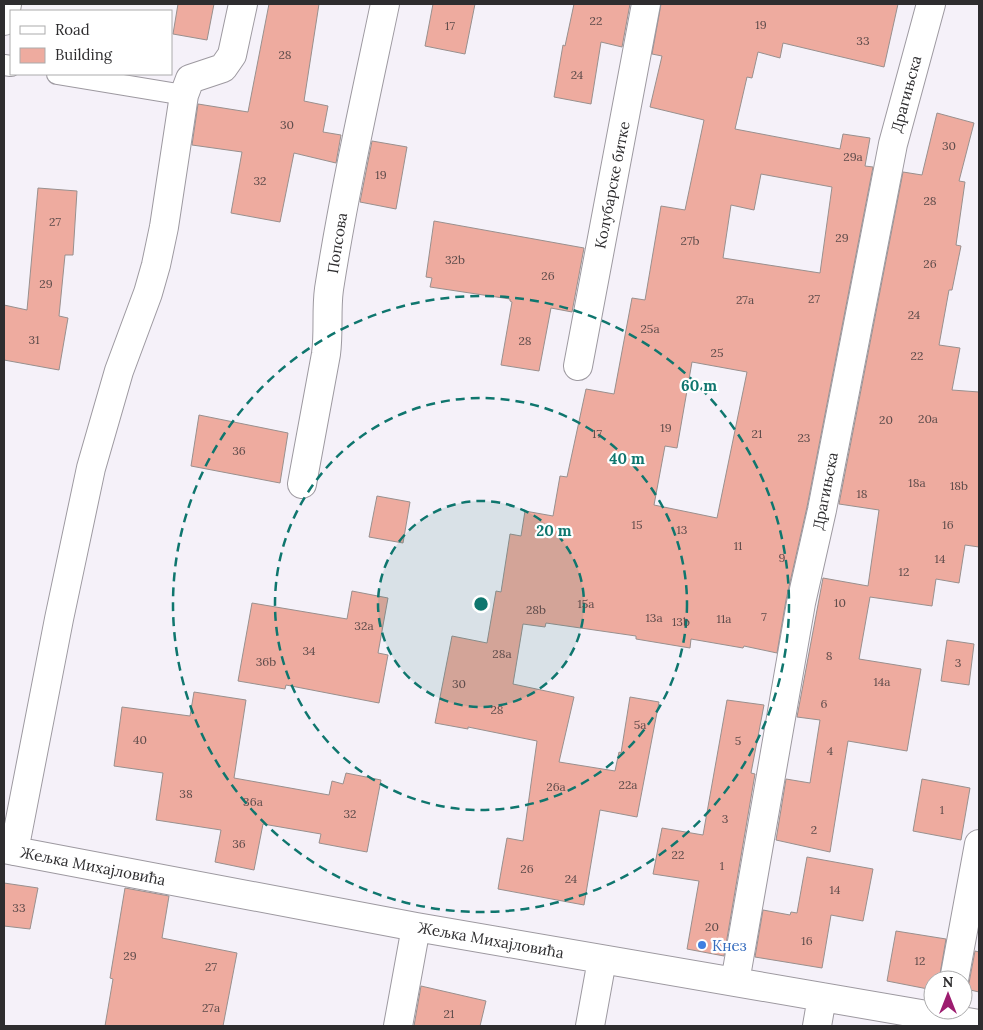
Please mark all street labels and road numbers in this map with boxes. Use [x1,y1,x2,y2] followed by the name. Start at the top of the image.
[887,53,925,135] street label: Драгињска
[590,120,634,250] street label: Колубарске битке
[323,211,351,275] street label: Попсова
[808,450,842,532] street label: Драгињска
[19,843,168,889] street label: Жељка Михајловића
[417,918,566,962] street label: Жељка Михајловића

